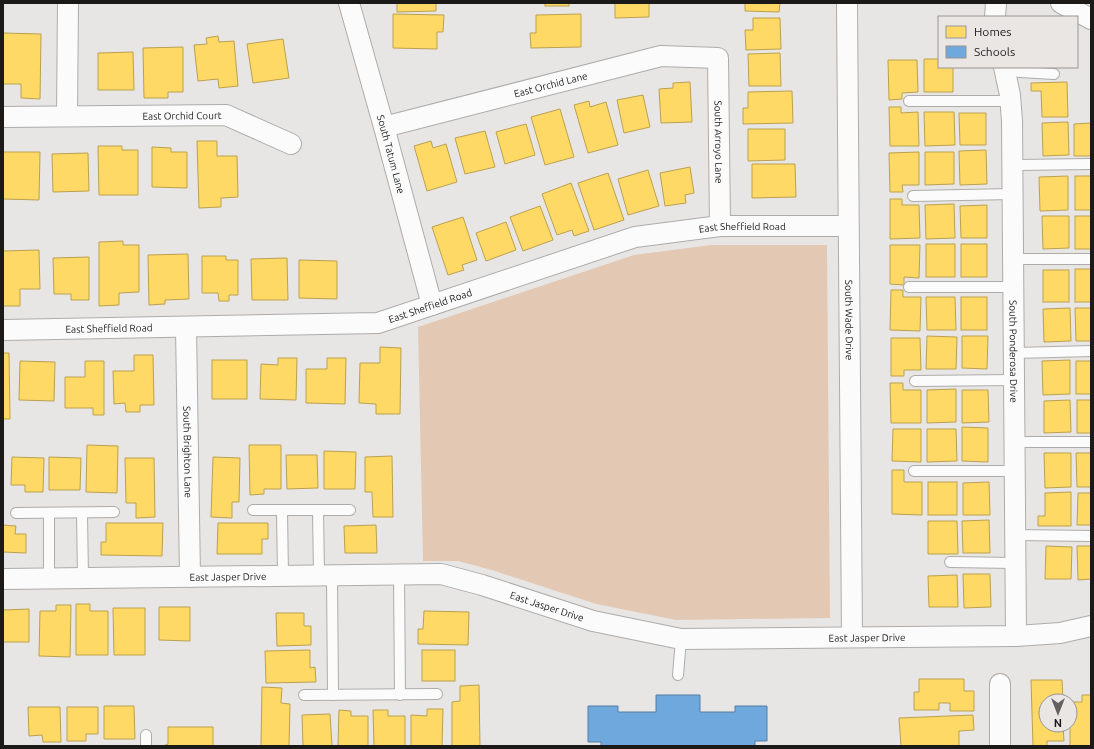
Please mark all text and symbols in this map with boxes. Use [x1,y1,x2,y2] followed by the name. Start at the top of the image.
[938,16,1078,68] legend
[974,25,1012,38] text: Homes
[974,45,1015,58] text: Schools
[513,70,589,99] street label: East Orchid Lane
[713,100,724,184] street label: South Arroyo Lane
[142,110,222,122] street label: East Orchid Court
[375,114,407,195] street label: South Tatum Lane
[698,221,786,235] street label: East Sheffield Road
[843,280,855,360] street label: South Wade Drive
[387,287,474,325] street label: East Sheffield Road
[1007,300,1019,403] street label: South Ponderosa Drive
[65,322,153,335] street label: East Sheffield Road
[181,406,194,498] street label: South Brighton Lane
[189,571,267,583] street label: East Jasper Drive
[509,590,585,624] street label: East Jasper Drive
[829,632,906,644] street label: East Jasper Drive
[1038,693,1078,733] north arrow
[1054,717,1062,729] text: N

